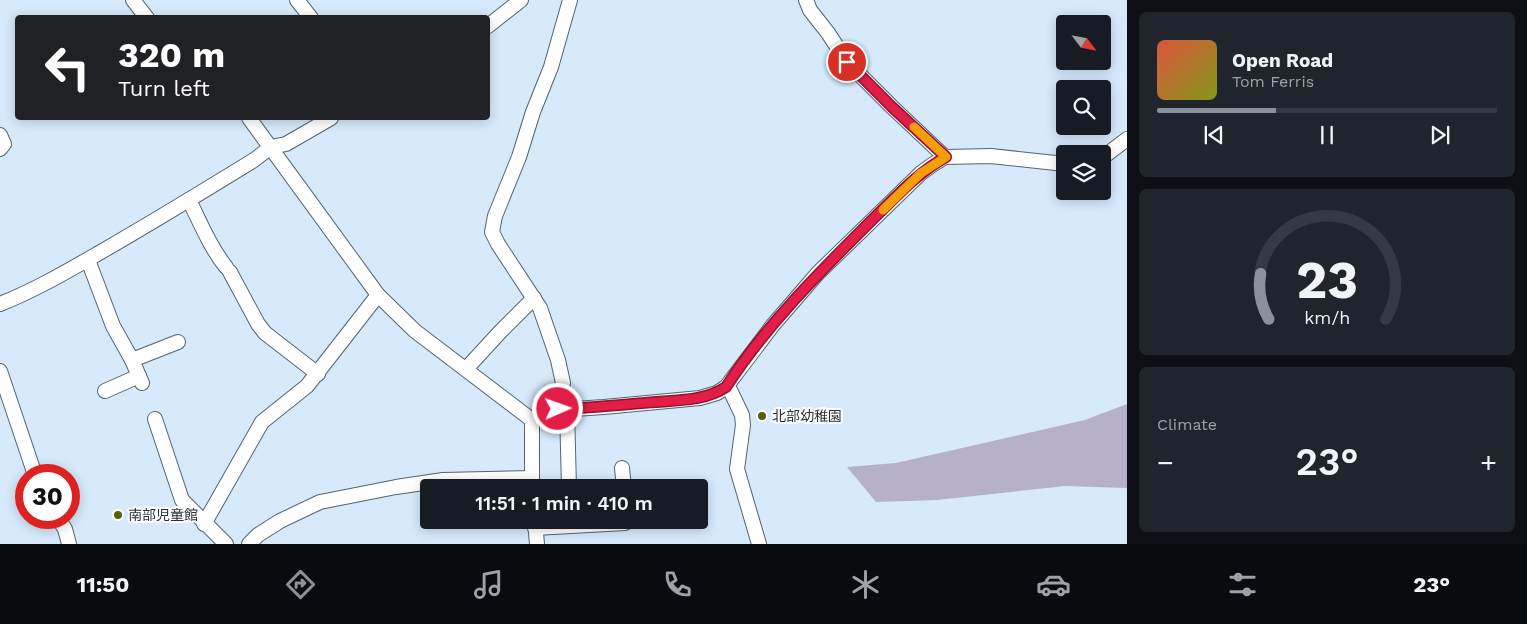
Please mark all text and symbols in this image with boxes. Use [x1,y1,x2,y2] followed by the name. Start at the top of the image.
[1056,15,1111,70] north arrow
[1056,15,1111,200] map controls
[118,34,225,76] text: 320 m
[35,35,100,100] icon: left
[826,41,868,83] pin
[833,48,861,76] icon: arrive
[1232,49,1333,72] text: Open Road
[1232,72,1314,91] text: Tom Ferris
[118,76,210,101] text: Turn left
[1056,80,1111,135] button: search
[1200,121,1228,149] icon: previous
[1313,121,1341,149] icon: pause
[1426,121,1454,149] icon: next
[1056,145,1111,200] button: layers
[1296,250,1358,311] text: 23
[1304,307,1350,328] text: km/h
[531,382,583,434] position arrow
[772,408,842,424] place label: 北部幼稚園
[756,410,768,422] marker: 北部幼稚園
[1157,415,1217,434] text: Climate
[1295,440,1359,484] text: 23°
[1157,446,1174,479] text: −
[1480,446,1497,479] text: +
[15,464,80,529] speed limit sign: 30
[475,492,653,515] text: 11:51 · 1 min · 410 m
[128,507,198,523] place label: 南部児童館
[112,509,124,521] marker: 南部児童館
[283,567,318,602] icon: directions
[471,567,506,602] icon: music
[660,567,695,602] icon: phone
[848,567,883,602] icon: climate
[1036,567,1071,602] icon: car
[1225,567,1260,602] icon: filters
[77,572,129,597] text: 11:50
[1413,572,1450,597] text: 23°

